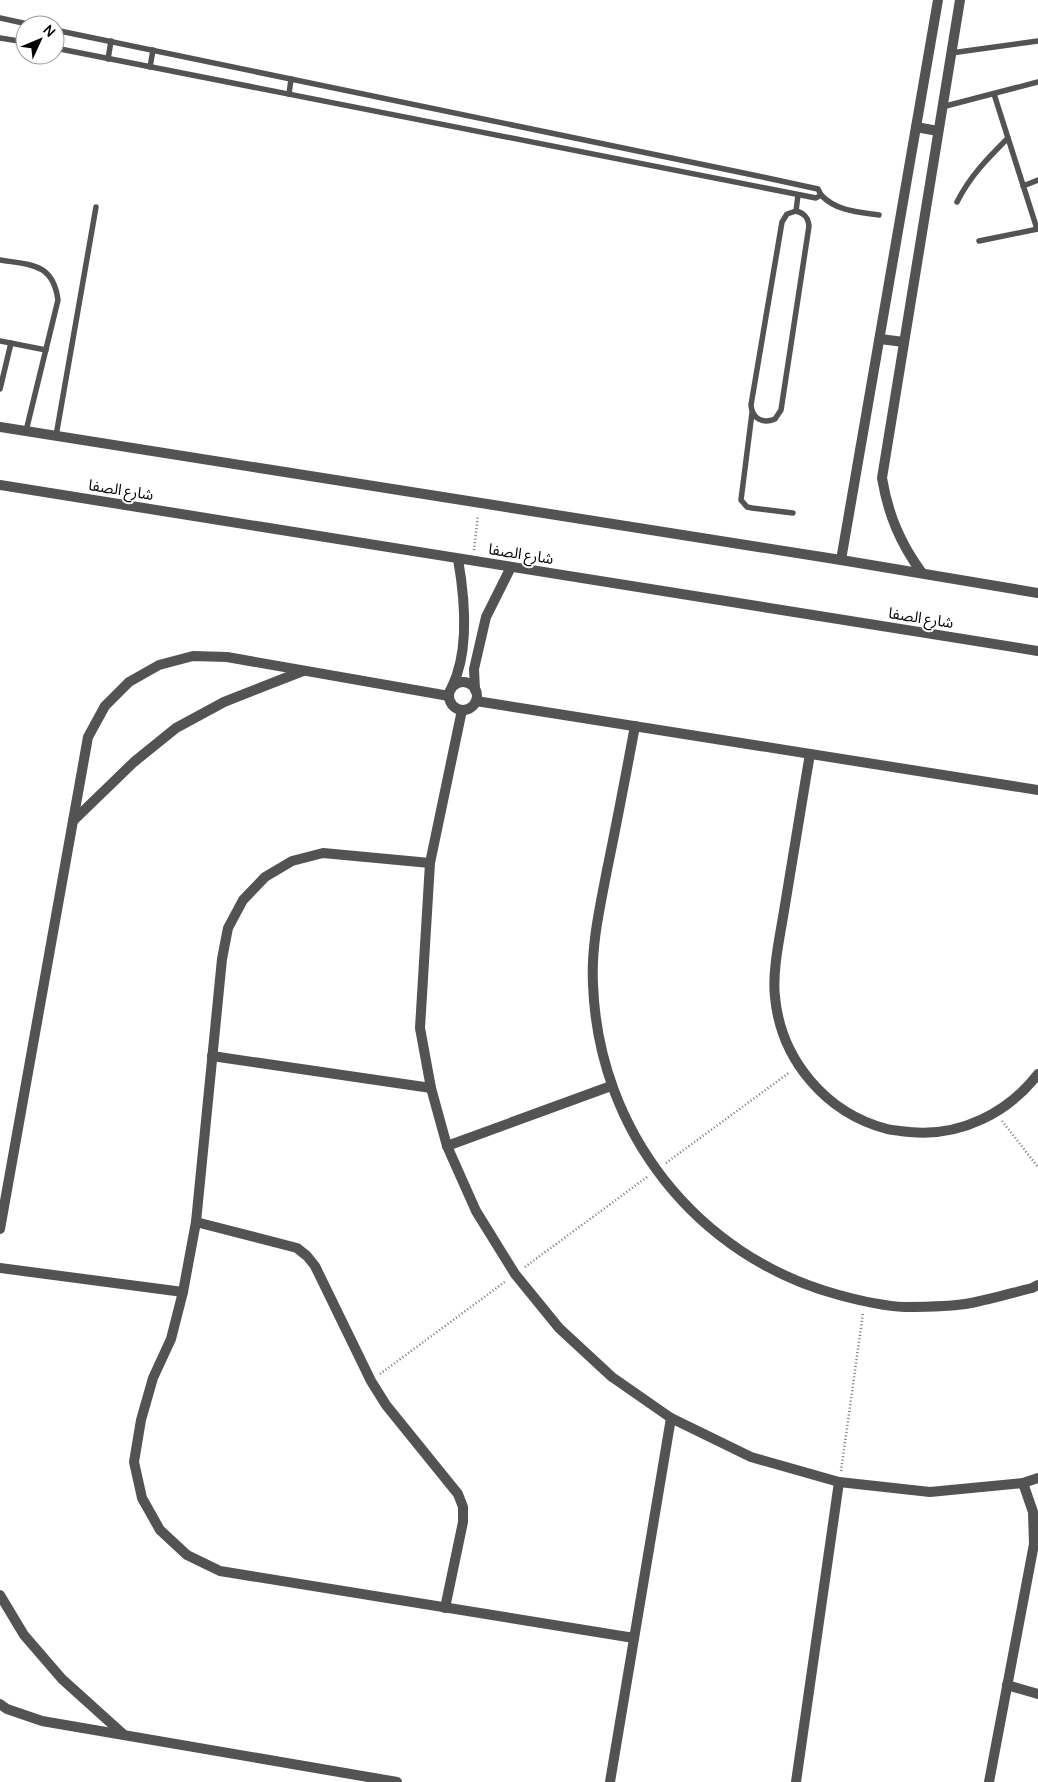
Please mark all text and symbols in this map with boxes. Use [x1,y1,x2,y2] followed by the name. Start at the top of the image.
[15,15,65,65] north arrow
[39,20,60,41] text: N
[87,474,155,507] street label: شارع الصفا
[487,538,555,571] street label: شارع الصفا
[887,602,955,635] street label: شارع الصفا

